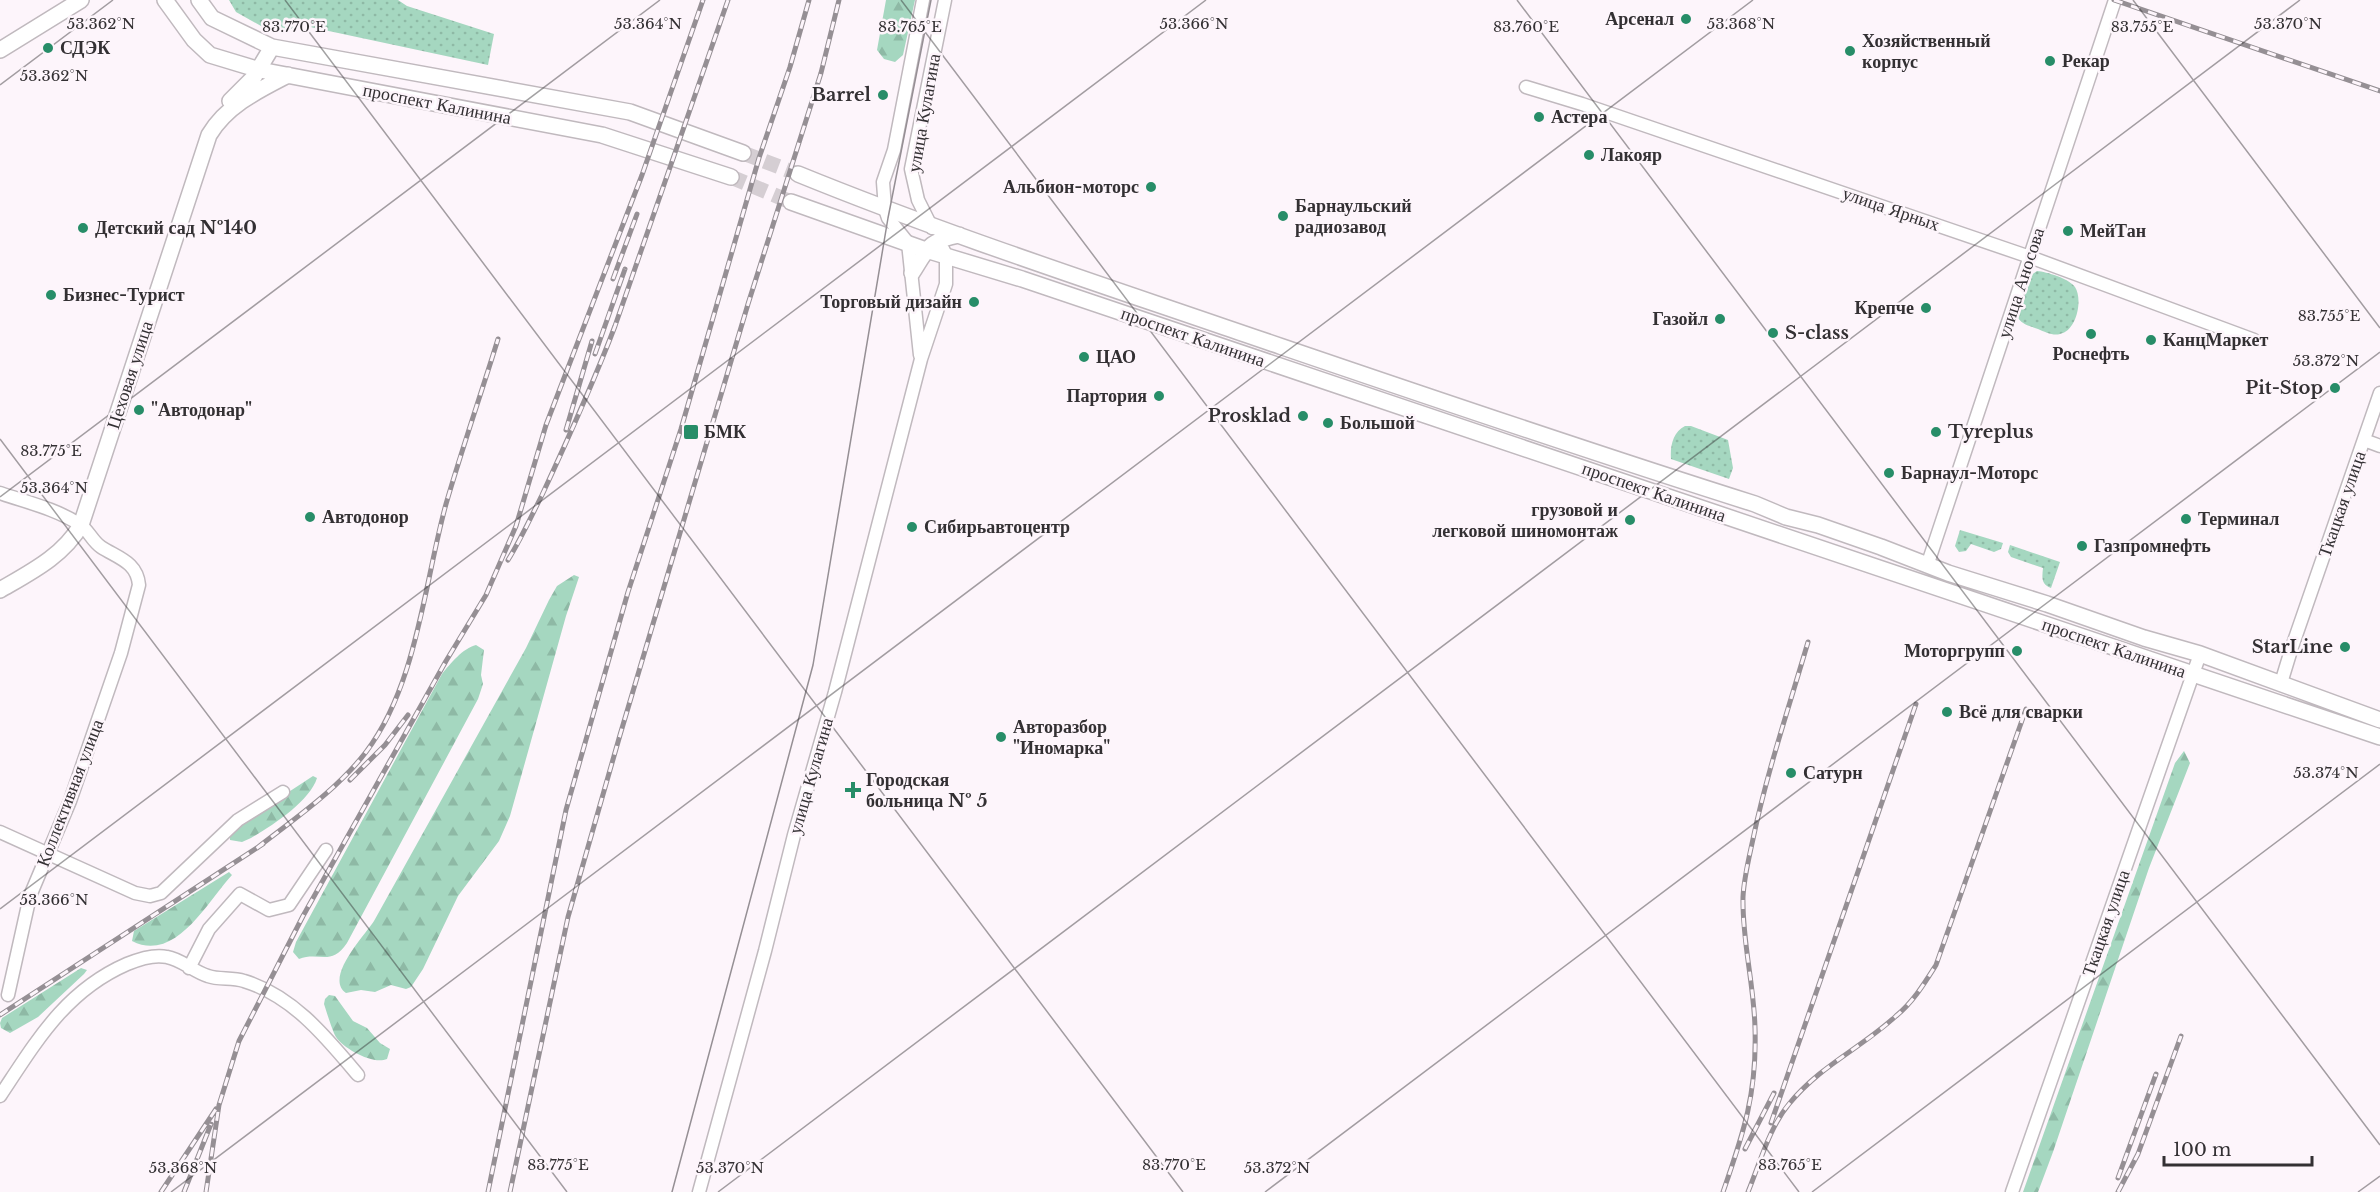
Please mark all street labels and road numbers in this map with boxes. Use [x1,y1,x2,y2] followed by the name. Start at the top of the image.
[903,52,945,174] street label: улица Кулагина
[361,79,513,129] street label: проспект Калинина
[1840,182,1942,236] street label: улица Ярных
[1993,225,2049,341] street label: улица Аносова
[1118,302,1268,372] street label: проспект Калинина
[102,318,158,432] street label: Цеховая улица
[2314,448,2370,560] street label: Ткацкая улица
[1579,457,1729,527] street label: проспект Калинина
[2039,613,2189,683] street label: проспект Калинина
[784,715,838,837] street label: улица Кулагина
[32,716,108,870] street label: Коллективная улица
[2078,867,2134,979] street label: Ткацкая улица

